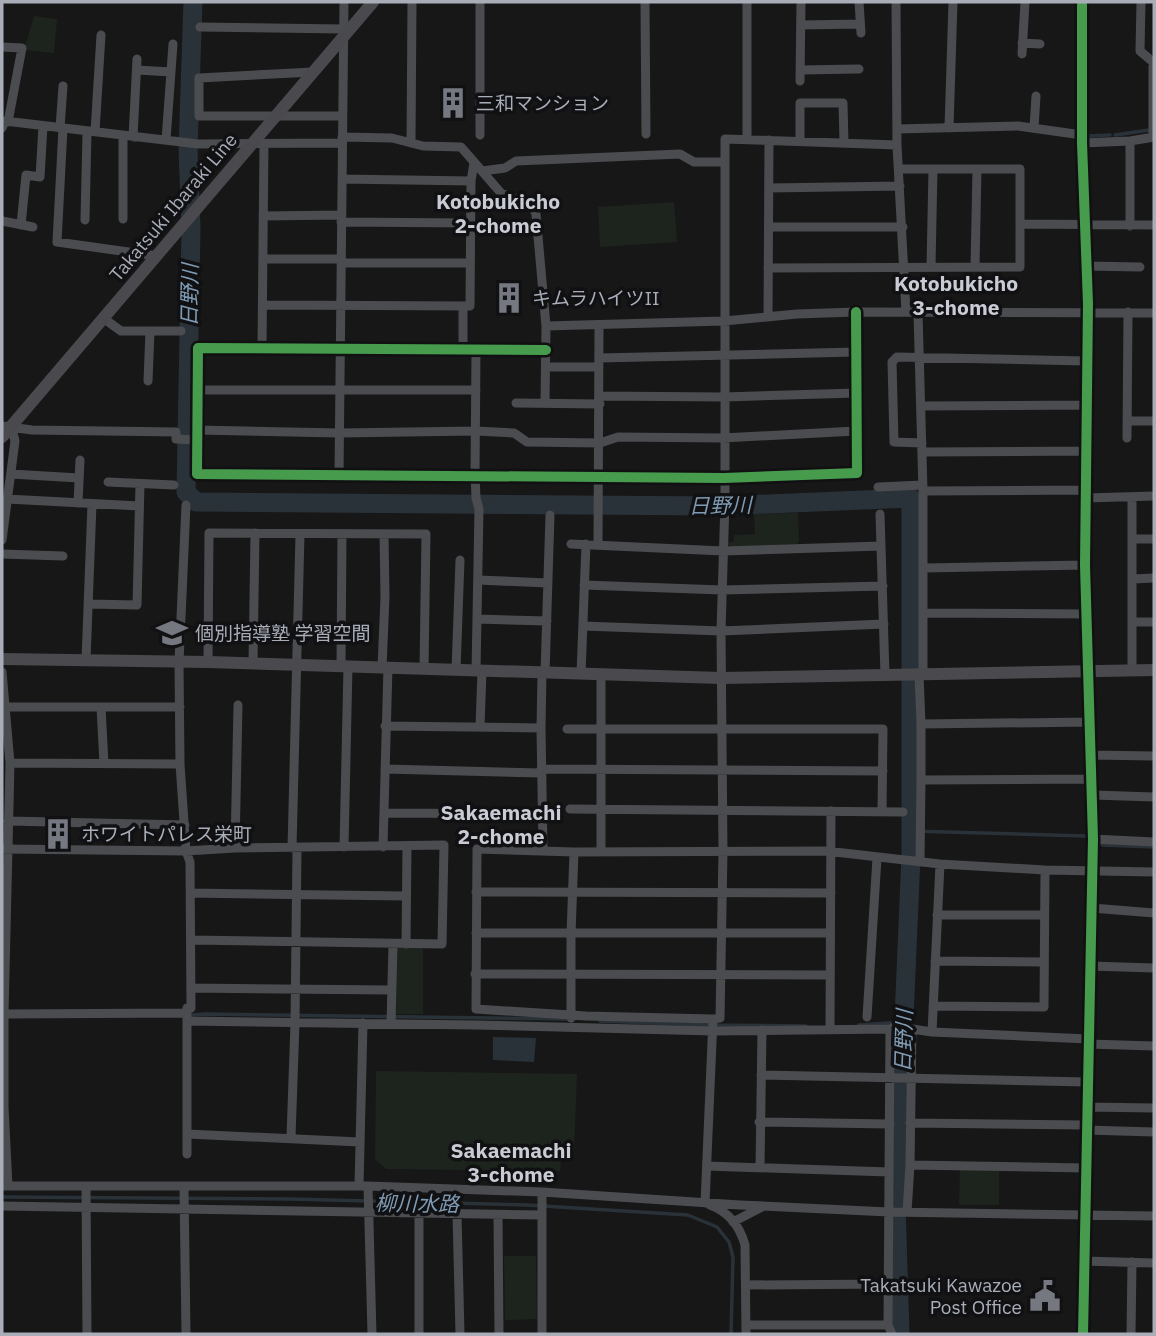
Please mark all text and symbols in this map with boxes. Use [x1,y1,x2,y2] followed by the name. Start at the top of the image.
[436,86,470,120] building icon: 三和マンション
[476,91,609,115] place label: 三和マンション
[104,128,242,286] street label: Takatsuki Ibaraki Line
[436,187,560,239] district label: Kotobukicho 2-chome
[174,261,204,327] water label: 日野川
[894,269,1018,321] district label: Kotobukicho 3-chome
[492,281,526,315] building icon: キムラハイツII
[532,286,660,310] place label: キムラハイツII
[688,490,754,520] water label: 日野川
[155,616,189,650] school or university icon: 個別指導塾 学習空間
[195,621,371,645] place label: 個別指導塾 学習空間
[440,798,562,850] district label: Sakaemachi 2-chome
[41,817,75,851] building icon: ホワイトパレス栄町
[81,822,252,846] place label: ホワイトパレス栄町
[888,1007,918,1073] water label: 日野川
[450,1136,572,1188] district label: Sakaemachi 3-chome
[375,1188,461,1218] water label: 柳川水路
[860,1273,1022,1319] place label: Takatsuki Kawazoe Post Office
[1028,1279,1062,1313] public building icon: Takatsuki Kawazoe Post Office

